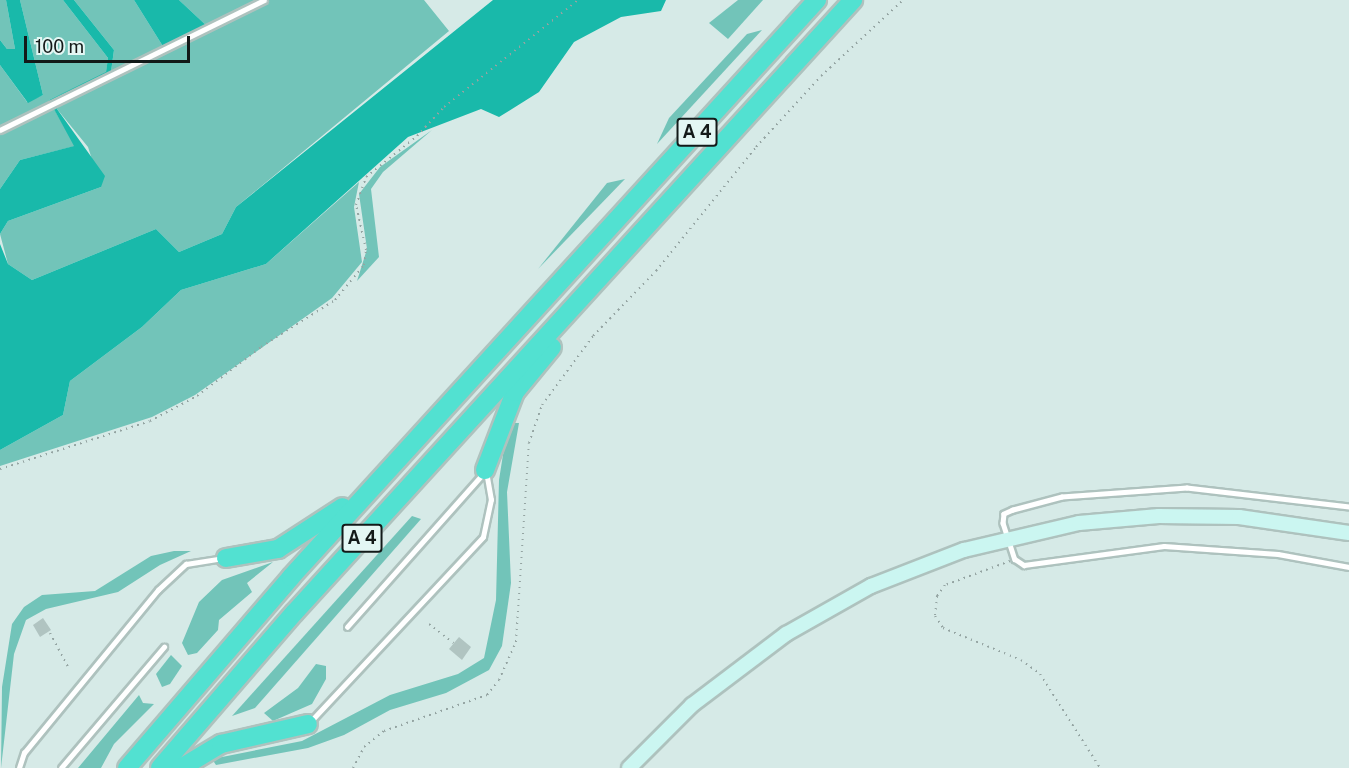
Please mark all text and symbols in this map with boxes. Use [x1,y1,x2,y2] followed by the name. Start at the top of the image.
[27,24,194,62] scale bar
[35,36,84,57] text: 100 m
[676,117,718,147] road number: A 4
[341,523,383,553] road number: A 4

